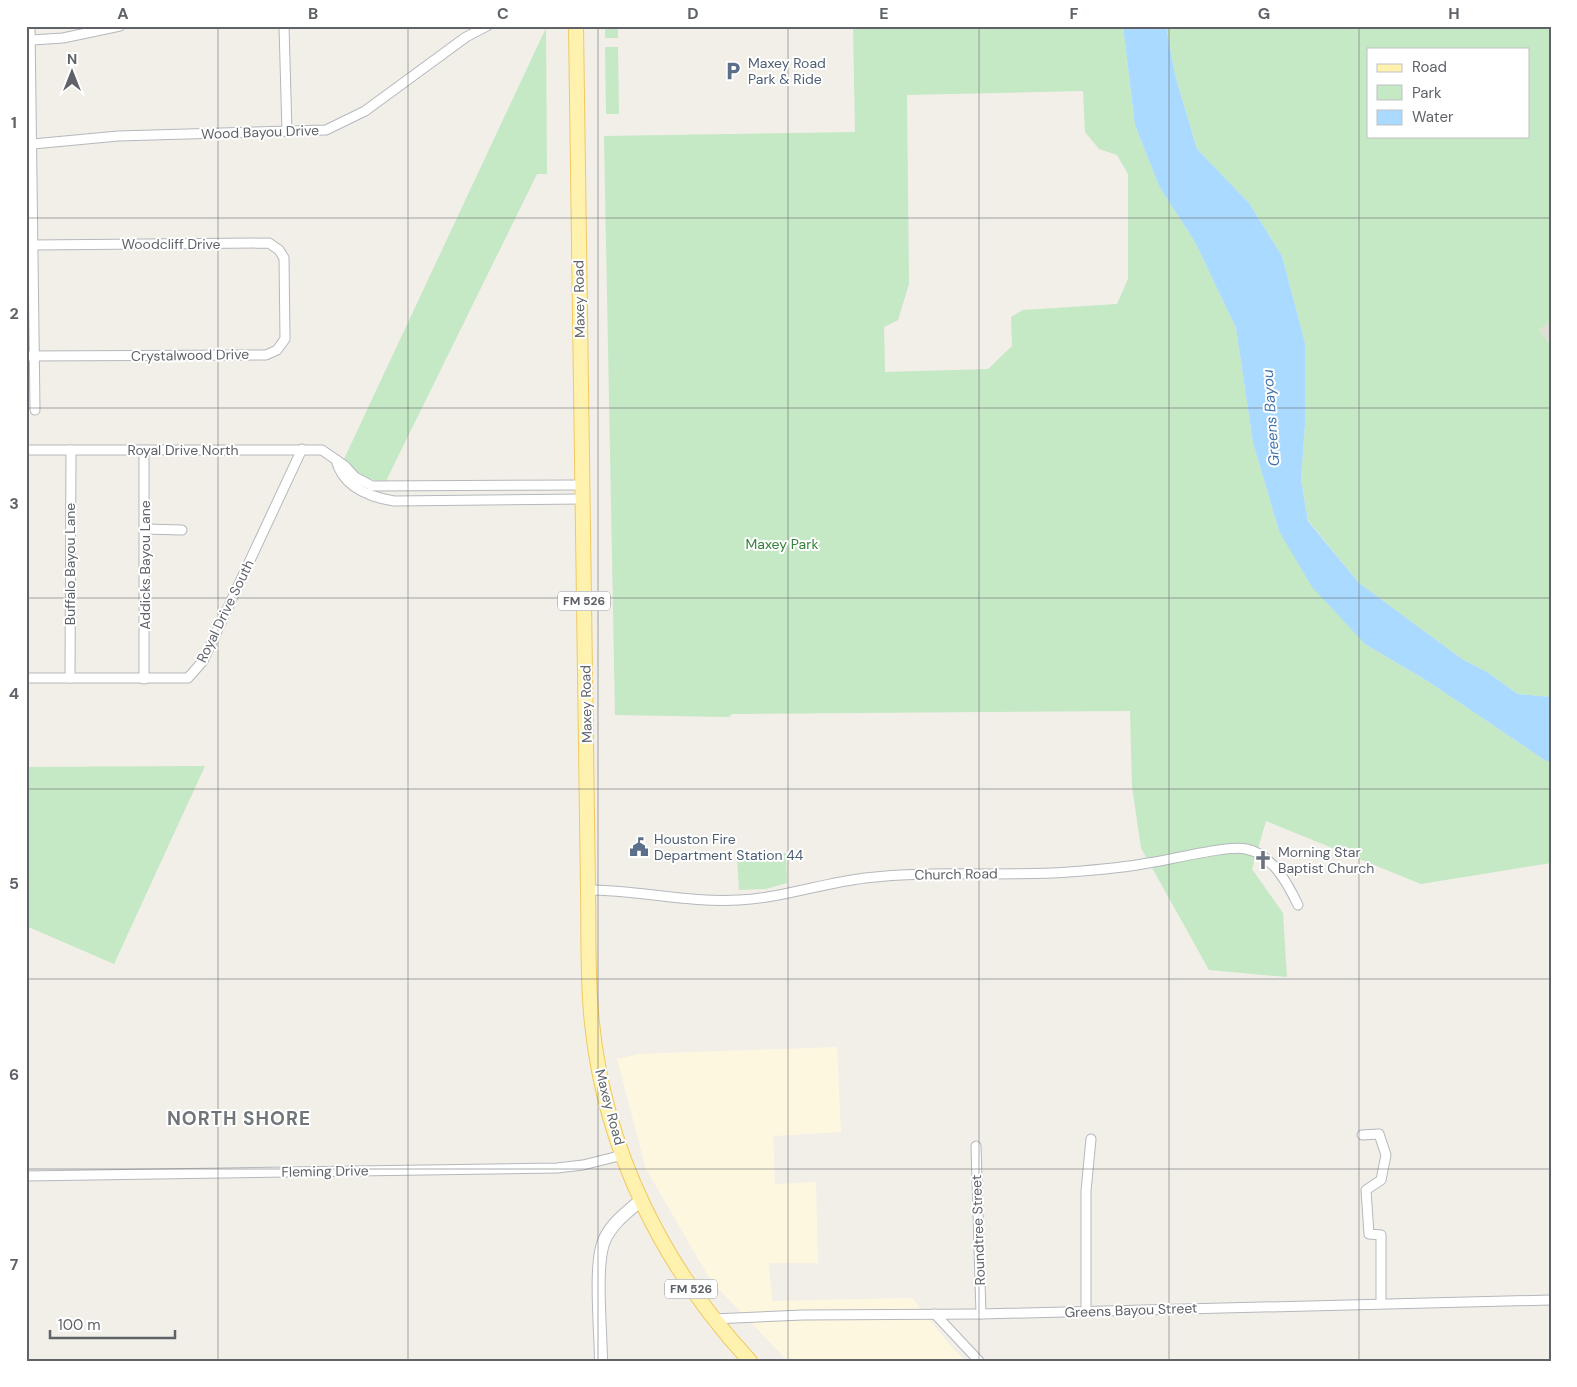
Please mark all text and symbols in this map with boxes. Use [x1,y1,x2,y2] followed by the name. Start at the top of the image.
[117,3,129,24] text: A
[308,3,318,24] text: B
[497,3,509,24] text: C
[687,3,699,24] text: D
[879,3,889,24] text: E
[1070,3,1079,24] text: F
[1258,3,1270,24] text: G
[1448,3,1460,24] text: H
[48,48,98,98] north arrow
[1367,48,1530,138] legend
[67,50,77,68] text: N
[748,54,826,88] place label: Maxey Road Park & Ride
[1412,57,1447,77] text: Road
[722,60,744,82] parking icon: Maxey Road Park & Ride
[1412,83,1442,103] text: Park
[1412,107,1454,127] text: Water
[11,112,17,133] text: 1
[201,121,319,143] street label: Wood Bayou Drive
[121,235,221,253] street label: Woodcliff Drive
[569,260,589,338] street label: Maxey Road
[9,303,19,324] text: 2
[131,345,249,365] street label: Crystalwood Drive
[1258,369,1284,467] water label: Greens Bayou
[127,441,239,459] street label: Royal Drive North
[9,493,19,514] text: 3
[136,500,154,630] street label: Addicks Bayou Lane
[61,503,79,625] street label: Buffalo Bayou Lane
[746,535,818,553] park label: Maxey Park
[192,557,258,665] street label: Royal Drive South
[558,592,610,610] road number: FM 526
[576,665,596,743] street label: Maxey Road
[9,683,19,704] text: 4
[654,830,804,864] place label: Houston Fire Department Station 44
[628,836,650,858] public building icon: Houston Fire Department Station 44
[1278,843,1374,877] place label: Morning Star Baptist Church
[1252,849,1274,871] church icon: Morning Star Baptist Church
[914,864,998,884] street label: Church Road
[9,873,19,894] text: 5
[9,1064,19,1085] text: 6
[591,1067,629,1147] street label: Maxey Road
[167,1106,311,1131] district label: NORTH SHORE
[281,1161,369,1181] street label: Fleming Drive
[967,1174,989,1286] street label: Roundtree Street
[10,1254,19,1275] text: 7
[665,1280,717,1298] road number: FM 526
[1064,1299,1198,1321] street label: Greens Bayou Street
[50,1307,175,1339] scale bar
[58,1315,101,1335] text: 100 m

